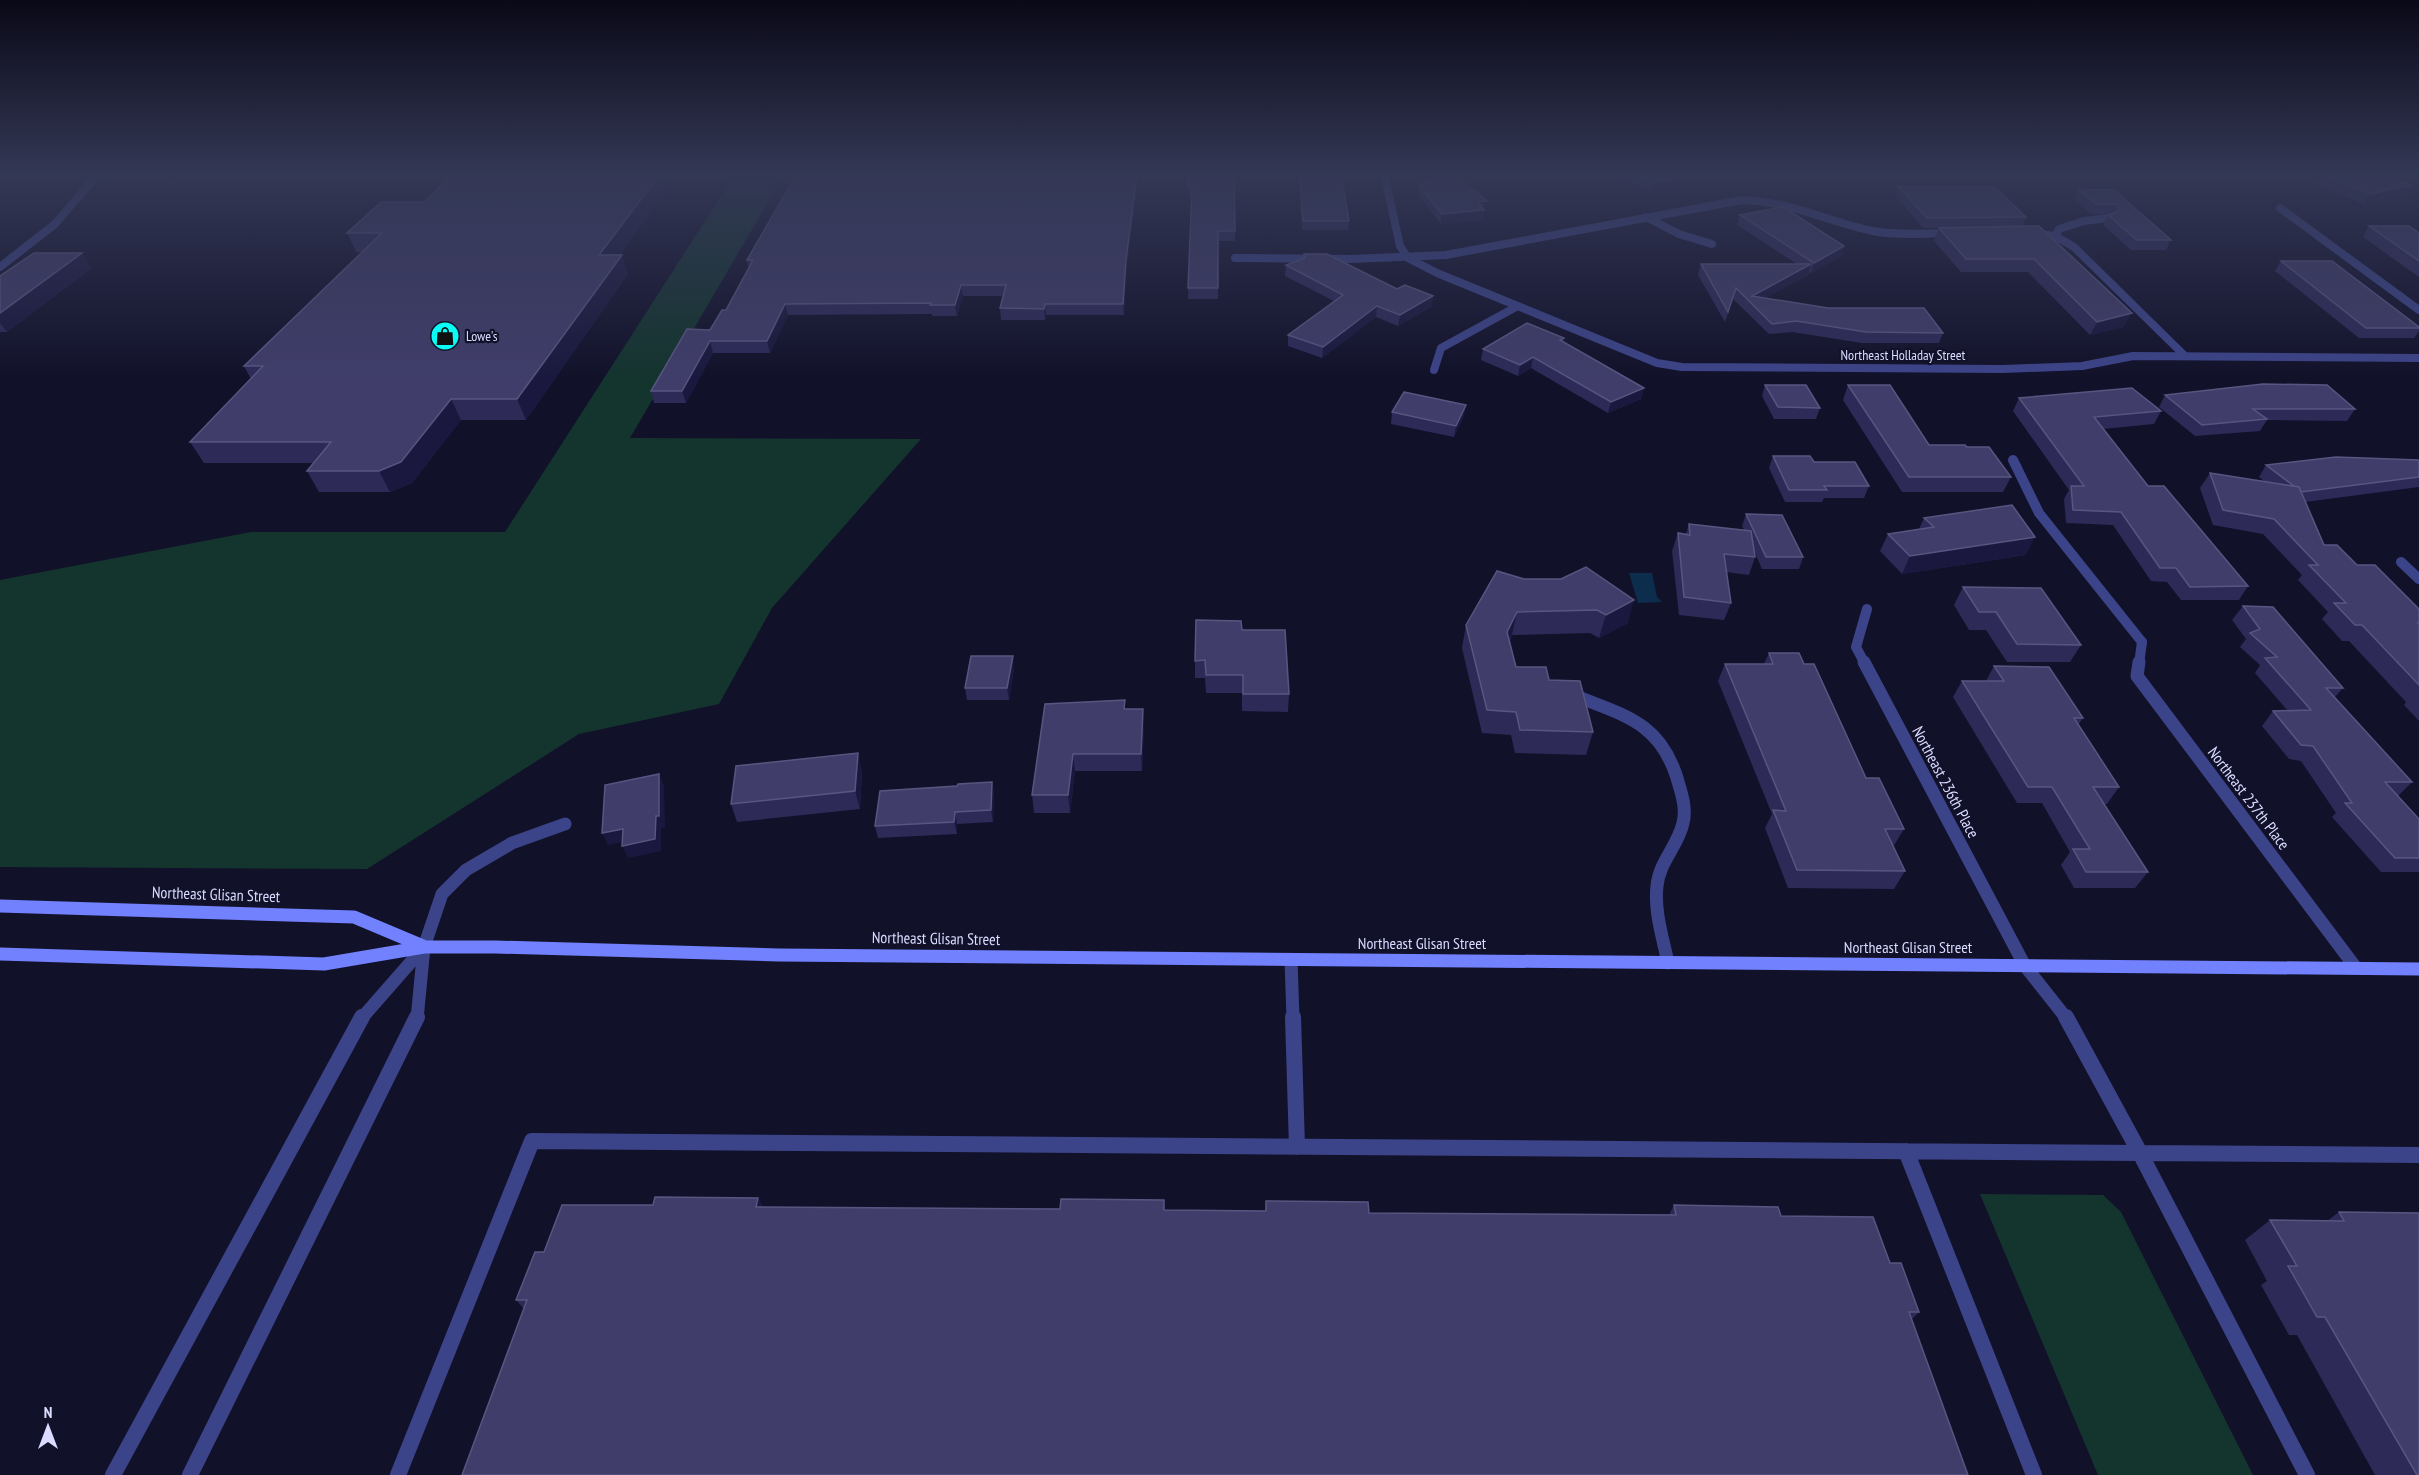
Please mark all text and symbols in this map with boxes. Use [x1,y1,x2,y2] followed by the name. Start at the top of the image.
[429,320,461,352] shop icon: Lowe's
[466,327,498,345] place label: Lowe's
[1841,346,1966,364] street label: Northeast Holladay Street
[1908,723,1984,841] street label: Northeast 236th Place
[2204,743,2294,853] street label: Northeast 237th Place
[152,882,281,906] street label: Northeast Glisan Street
[872,927,1001,949] street label: Northeast Glisan Street
[1358,933,1487,953] street label: Northeast Glisan Street
[1844,937,1973,957] street label: Northeast Glisan Street
[18,1397,78,1457] north arrow
[44,1402,52,1422] text: N

